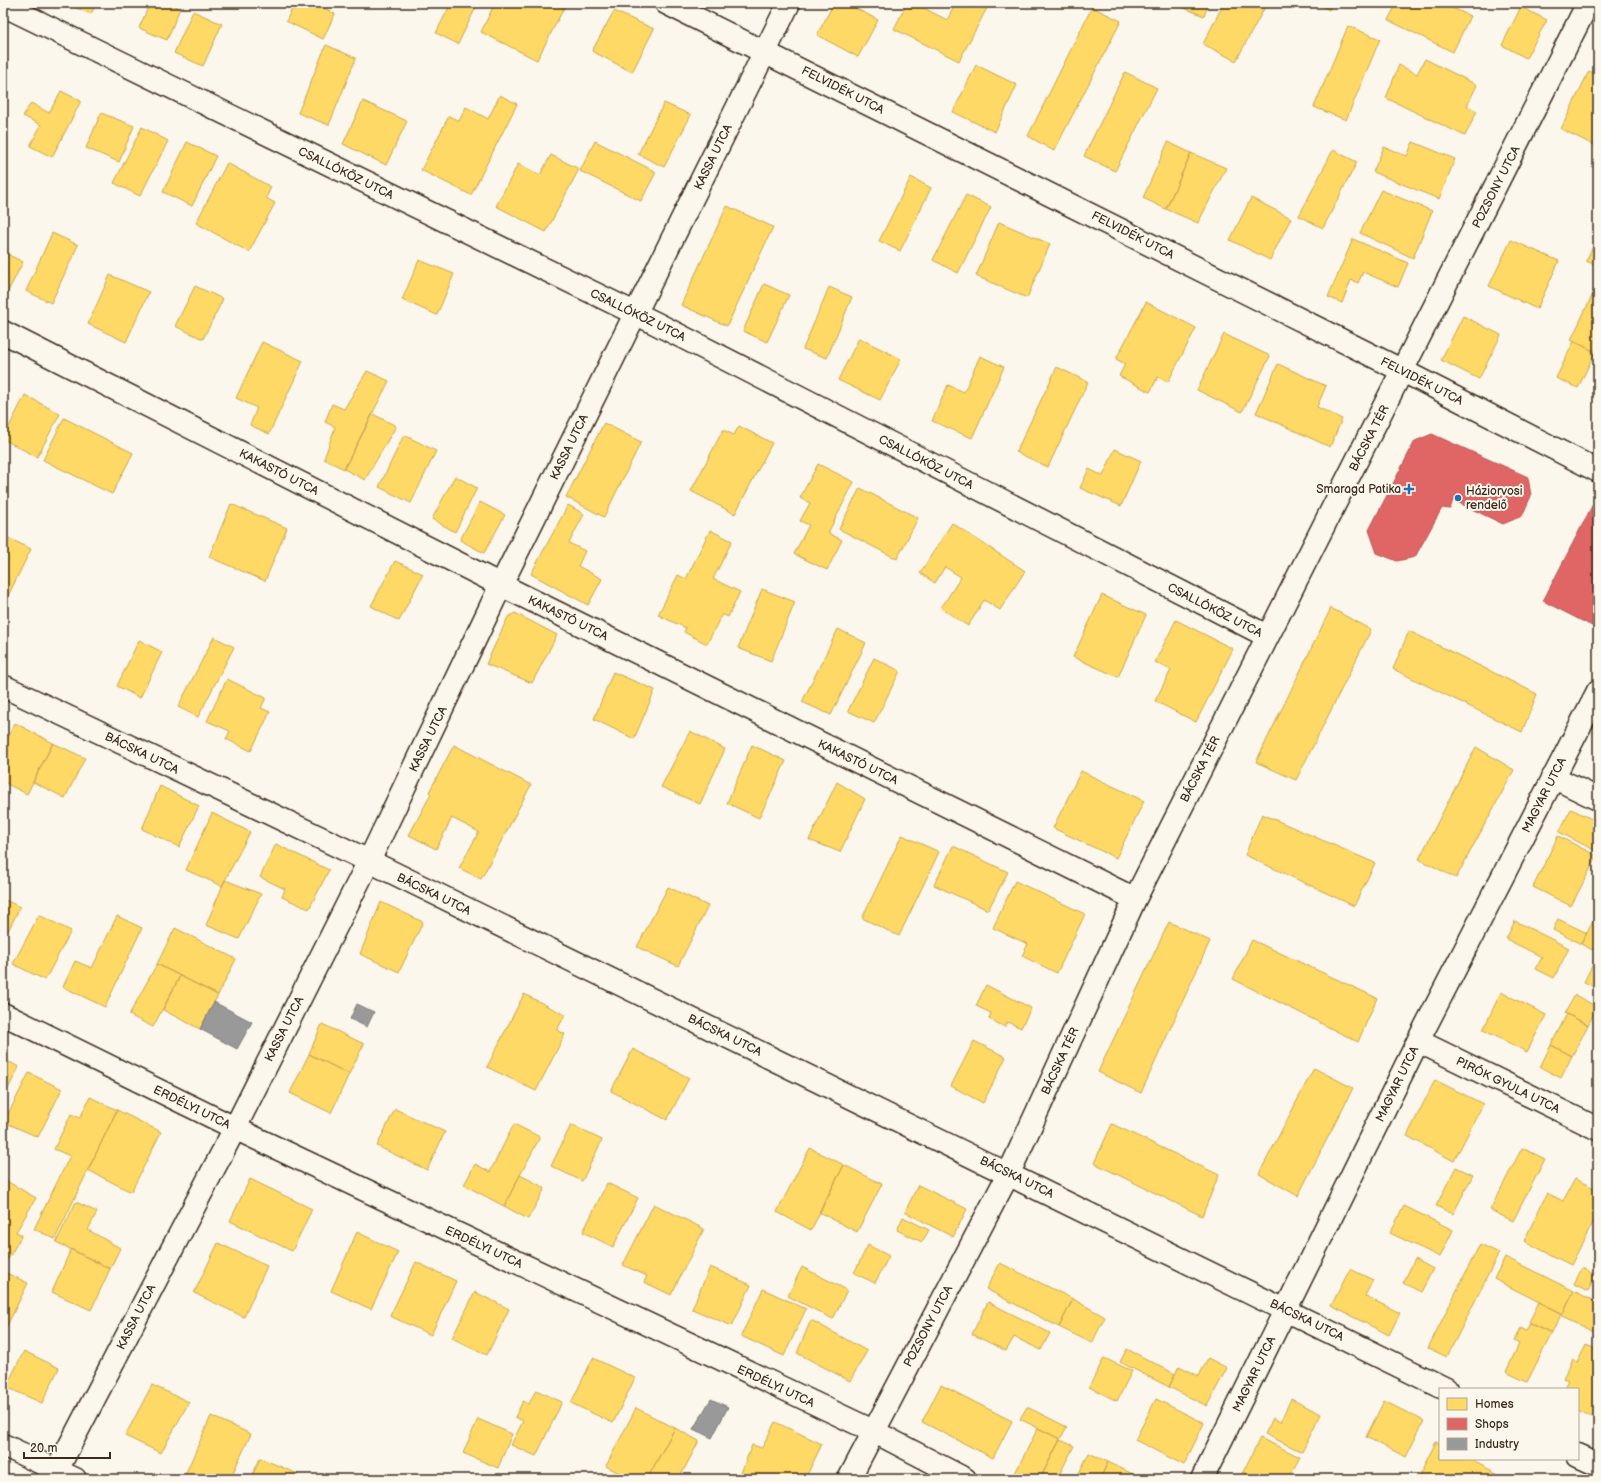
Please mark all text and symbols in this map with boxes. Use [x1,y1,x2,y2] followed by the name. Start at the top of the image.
[799,62,888,118] street label: FELVIDÉK UTCA
[691,121,736,193] street label: KASSA UTCA
[296,142,397,203] street label: CSALLÓKÖZ UTCA
[1469,143,1524,231] street label: POZSONY UTCA
[1089,207,1178,263] street label: FELVIDÉK UTCA
[588,284,689,345] street label: CSALLÓKÖZ UTCA
[1378,353,1467,409] street label: FELVIDÉK UTCA
[1345,401,1393,474] street label: BÁCSKA TÉR
[547,411,592,483] street label: KASSA UTCA
[876,430,977,493] street label: CSALLÓKÖZ UTCA
[236,444,323,499] street label: KAKASTÓ UTCA
[1316,482,1401,497] place label: Smaragd Patika
[1404,484,1414,494] marker: Smaragd Patika
[1466,484,1523,513] place label: Háziorvosi rendelő
[1453,493,1463,503] marker: Háziorvosi rendelő
[1165,578,1266,641] street label: CSALLÓKÖZ UTCA
[525,591,612,645] street label: KAKASTÓ UTCA
[406,703,451,775] street label: KASSA UTCA
[102,727,183,778] street label: BÁCSKA UTCA
[1176,732,1224,805] street label: BÁCSKA TÉR
[815,735,902,789] street label: KAKASTÓ UTCA
[1519,754,1570,835] street label: MAGYAR UTCA
[394,868,475,919] street label: BÁCSKA UTCA
[262,993,308,1064] street label: KASSA UTCA
[685,1009,766,1060] street label: BÁCSKA UTCA
[1037,1024,1083,1097] street label: BÁCSKA TÉR
[1373,1043,1423,1125] street label: MAGYAR UTCA
[1454,1052,1564,1117] street label: PIRÓK GYULA UTCA
[151,1081,234,1133] street label: ERDÉLYI UTCA
[977,1151,1058,1202] street label: BÁCSKA UTCA
[443,1222,526,1272] street label: ERDÉLYI UTCA
[114,1281,160,1352] street label: KASSA UTCA
[901,1282,957,1370] street label: POZSONY UTCA
[1267,1294,1348,1345] street label: BÁCSKA UTCA
[1230,1333,1280,1415] street label: MAGYAR UTCA
[735,1361,818,1411] street label: ERDÉLYI UTCA
[1439,1388,1579,1460] legend
[1475,1397,1514,1412] text: Homes
[1475,1417,1509,1432] text: Shops
[24,1434,110,1460] scale bar
[1475,1437,1520,1452] text: Industry
[30,1441,57,1456] text: 20 m

